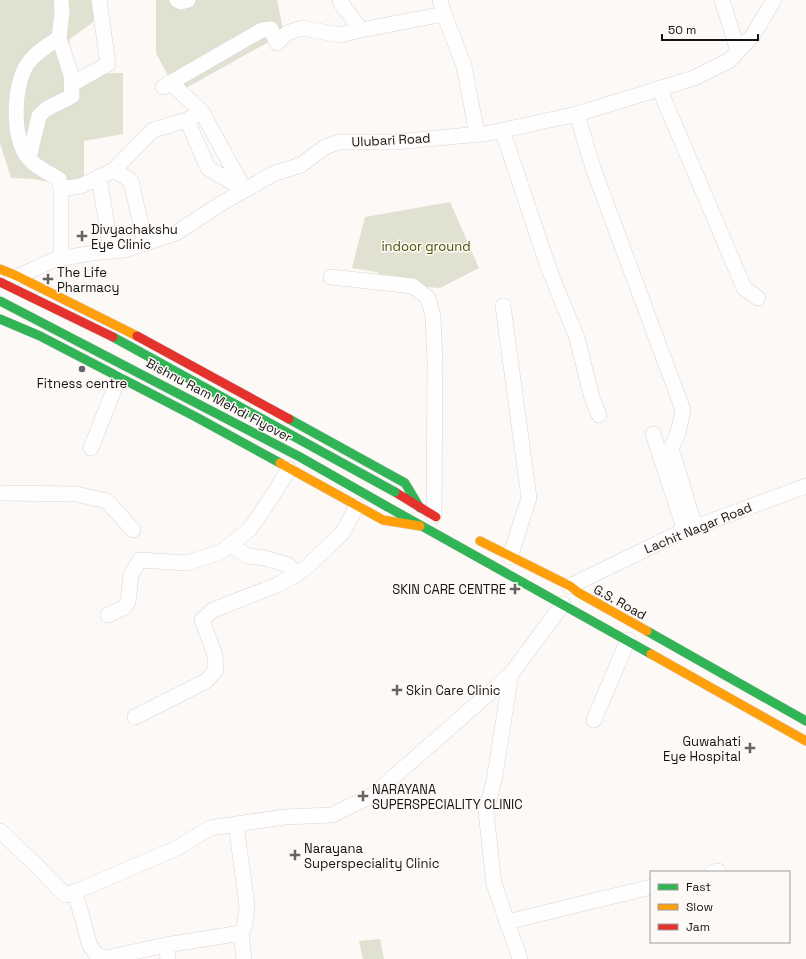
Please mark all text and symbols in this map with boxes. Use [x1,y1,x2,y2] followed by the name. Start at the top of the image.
[662,16,758,42] scale bar
[668,22,696,38] text: 50 m
[351,129,431,151] street label: Ulubari Road
[91,221,178,253] place label: Divyachakshu Eye Clinic
[76,230,88,242] marker: Divyachakshu Eye Clinic
[381,238,471,255] park label: indoor ground
[57,264,119,296] place label: The Life Pharmacy
[42,273,54,285] marker: The Life Pharmacy
[143,354,295,446] street label: Bishnu Ram Mehdi Flyover
[77,364,87,374] marker: Fitness centre
[37,375,127,392] place label: Fitness centre
[642,499,754,557] street label: Lachit Nagar Road
[392,581,506,598] place label: SKIN CARE CENTRE
[591,581,649,623] street label: G.S. Road
[509,583,521,595] marker: SKIN CARE CENTRE
[406,682,501,699] place label: Skin Care Clinic
[391,684,403,696] marker: Skin Care Clinic
[663,733,741,765] place label: Guwahati Eye Hospital
[744,742,756,754] marker: Guwahati Eye Hospital
[372,781,523,813] place label: NARAYANA SUPERSPECIALITY CLINIC
[357,790,369,802] marker: NARAYANA SUPERSPECIALITY CLINIC
[304,840,440,872] place label: Narayana Superspeciality Clinic
[289,849,301,861] marker: Narayana Superspeciality Clinic
[650,871,790,943] legend
[686,879,711,895] text: Fast
[686,899,713,915] text: Slow
[686,919,710,935] text: Jam

